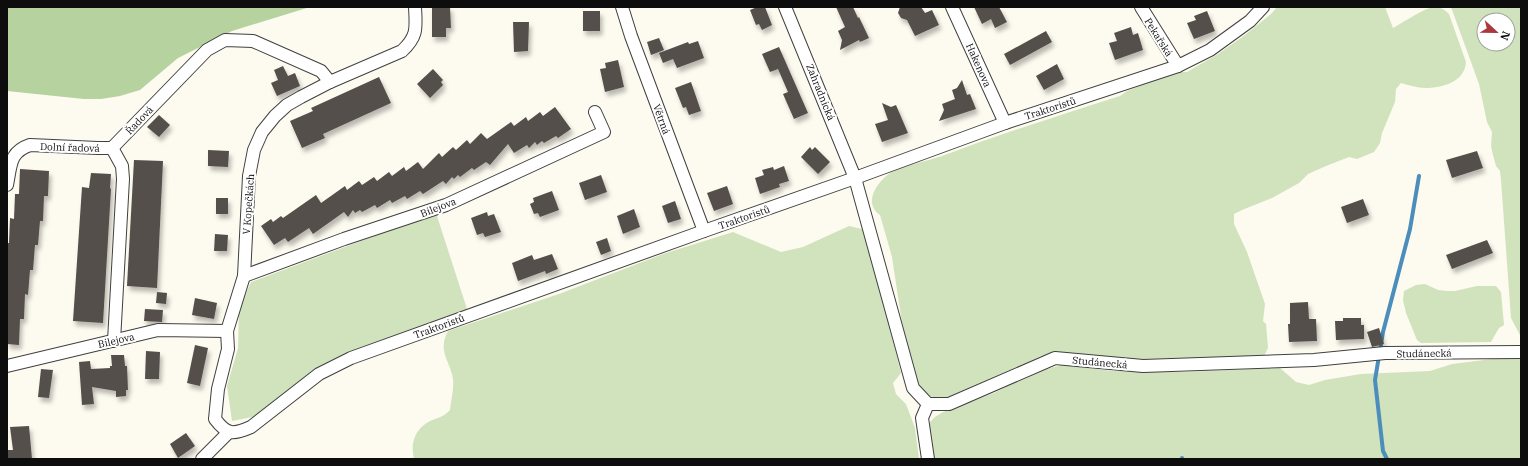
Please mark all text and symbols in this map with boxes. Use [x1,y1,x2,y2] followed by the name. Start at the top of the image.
[1476,12,1516,52] north arrow
[1142,15,1176,60] street label: Pekařská
[1497,29,1513,43] text: N
[963,41,994,90] street label: Hakenova
[803,62,838,123] street label: Zahradnická
[1023,94,1077,123] street label: Traktoristů
[650,102,673,137] street label: Větrná
[123,103,156,137] street label: Řadová
[40,140,101,155] street label: Dolní řadová
[240,173,257,235] street label: V Kopečkách
[418,194,458,220] street label: Bilejova
[717,203,771,232] street label: Traktoristů
[412,311,466,342] street label: Traktoristů
[96,330,136,351] street label: Bilejova
[1396,347,1452,360] street label: Studánecká
[1072,354,1129,371] street label: Studánecká

